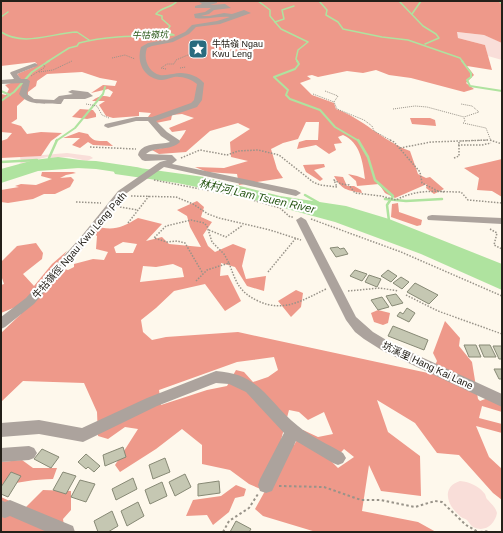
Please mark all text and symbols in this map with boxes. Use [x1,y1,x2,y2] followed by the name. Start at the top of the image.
[132,30,170,40] water label: 牛牯嶺坑
[187,38,209,60] place icon: 牛牯嶺 Ngau Kwu Leng
[212,39,263,59] place label: 牛牯嶺 Ngau Kwu Leng
[198,177,318,216] water label: 林村河 Lam Tsuen River
[30,190,129,301] street label: 牛牯嶺徑 Ngau Kwu Leng Path
[381,340,475,392] street label: 坑溪里 Hang Kai Lane

